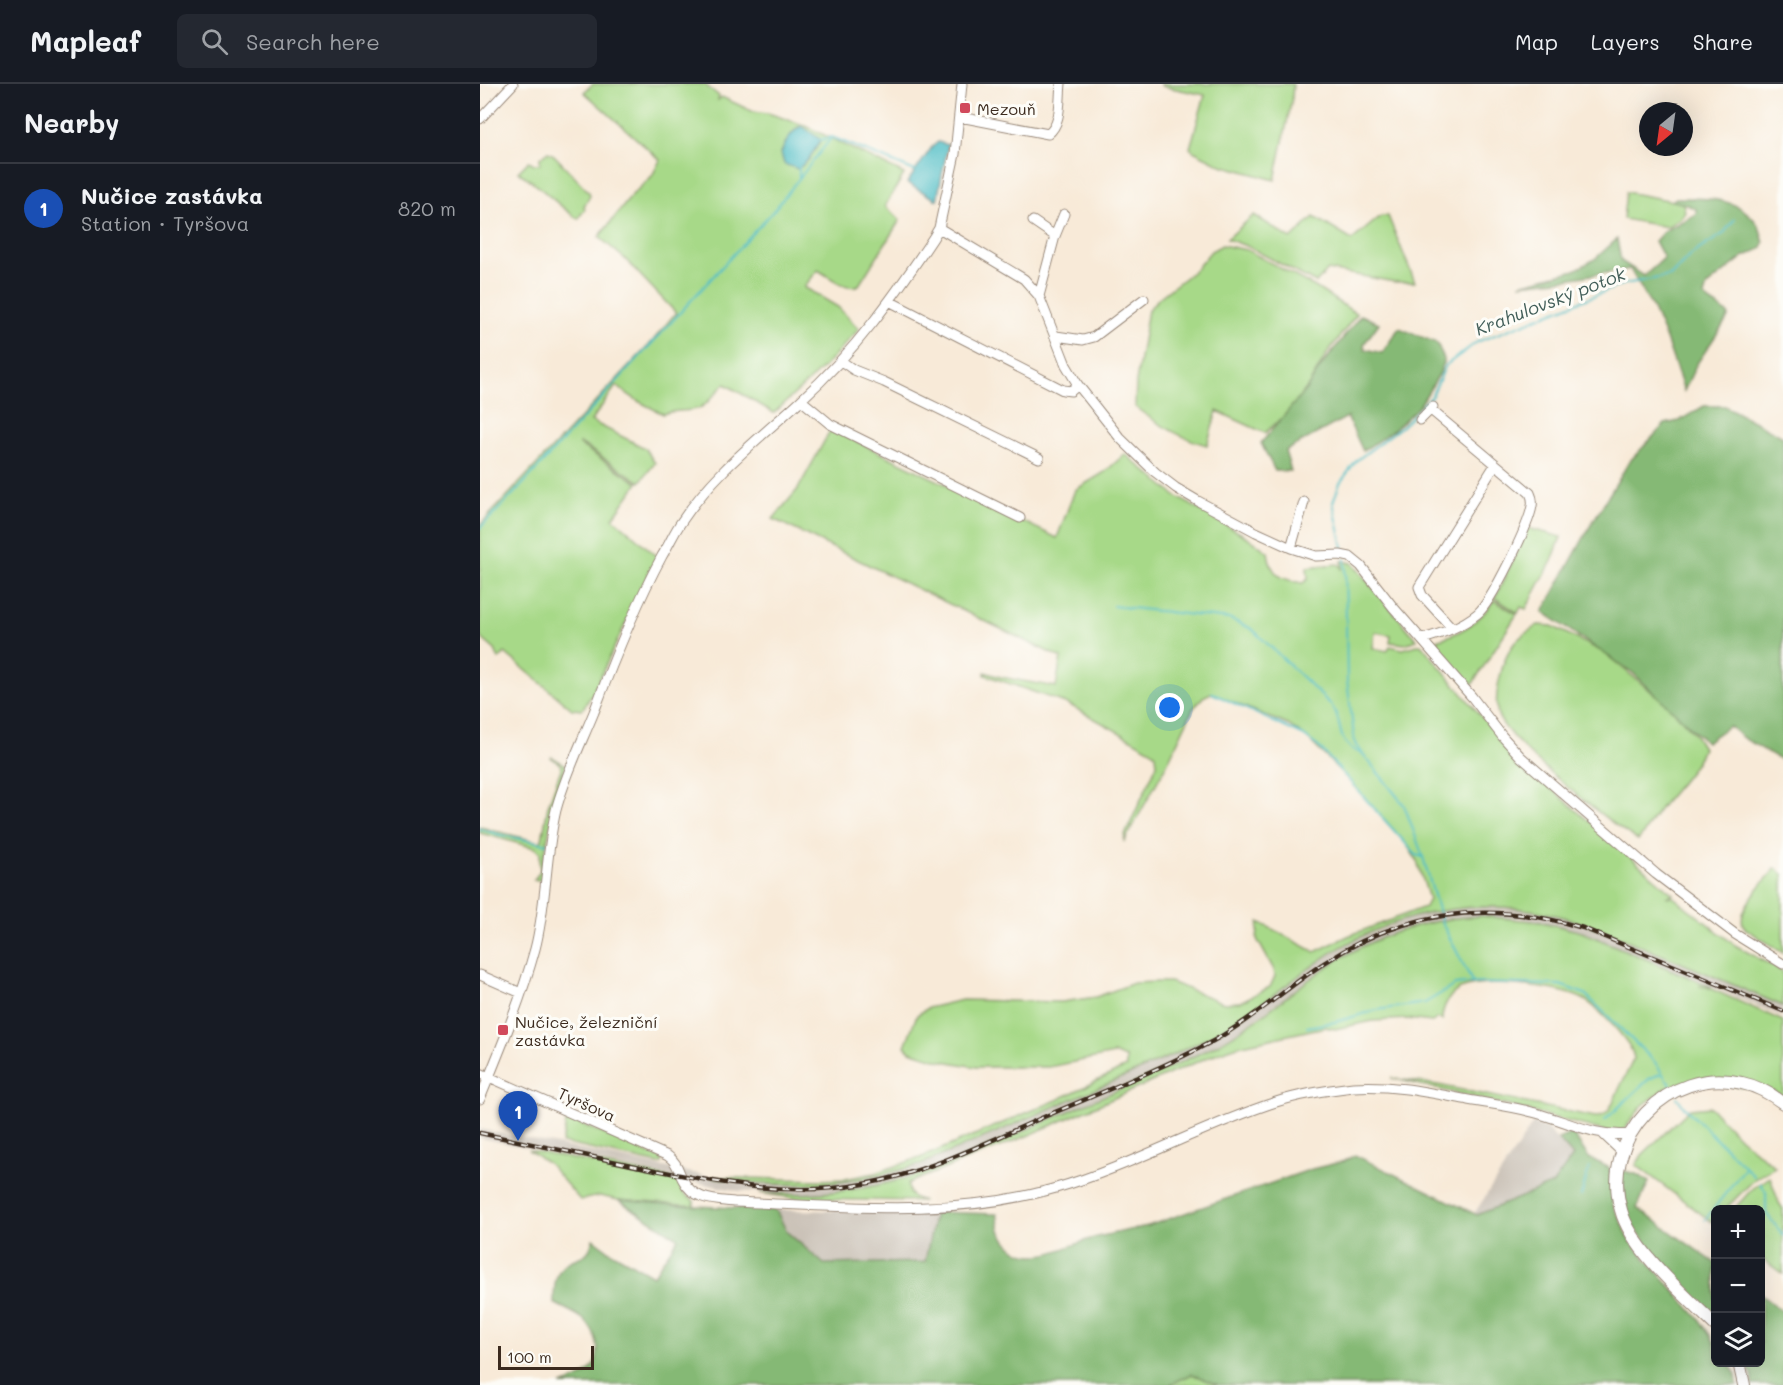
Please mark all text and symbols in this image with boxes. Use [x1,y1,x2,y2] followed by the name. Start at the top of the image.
[177,14,597,68] search box
[30,23,141,59] text: Mapleaf
[198,25,231,58] icon: search
[246,27,380,56] text: Search here
[1515,28,1558,55] text: Map
[1591,28,1660,55] text: Layers
[1693,28,1753,55] text: Share
[977,98,1036,119] place label: Mezouň
[958,101,972,115] marker: Mezouň
[1639,102,1693,156] north arrow
[24,106,119,140] text: Nearby
[81,181,263,210] text: Nučice zastávka
[39,195,48,221] text: 1
[398,195,456,221] text: 820 m
[81,210,249,236] text: Station · Tyršova
[1471,261,1629,341] water label: Krahulovský potok
[1155,693,1184,722] your location
[515,1011,658,1050] place label: Nučice, železniční zastávka
[496,1023,510,1037] marker: Nučice, železniční zastávka
[555,1082,619,1126] street label: Tyršova
[498,1092,537,1141] pin: 1
[1711,1205,1765,1367] map controls
[1711,1205,1765,1259] button: +
[1711,1259,1765,1313] button: −
[1711,1313,1765,1367] button: layers
[498,1343,594,1370] scale bar
[507,1346,552,1367] text: 100 m

